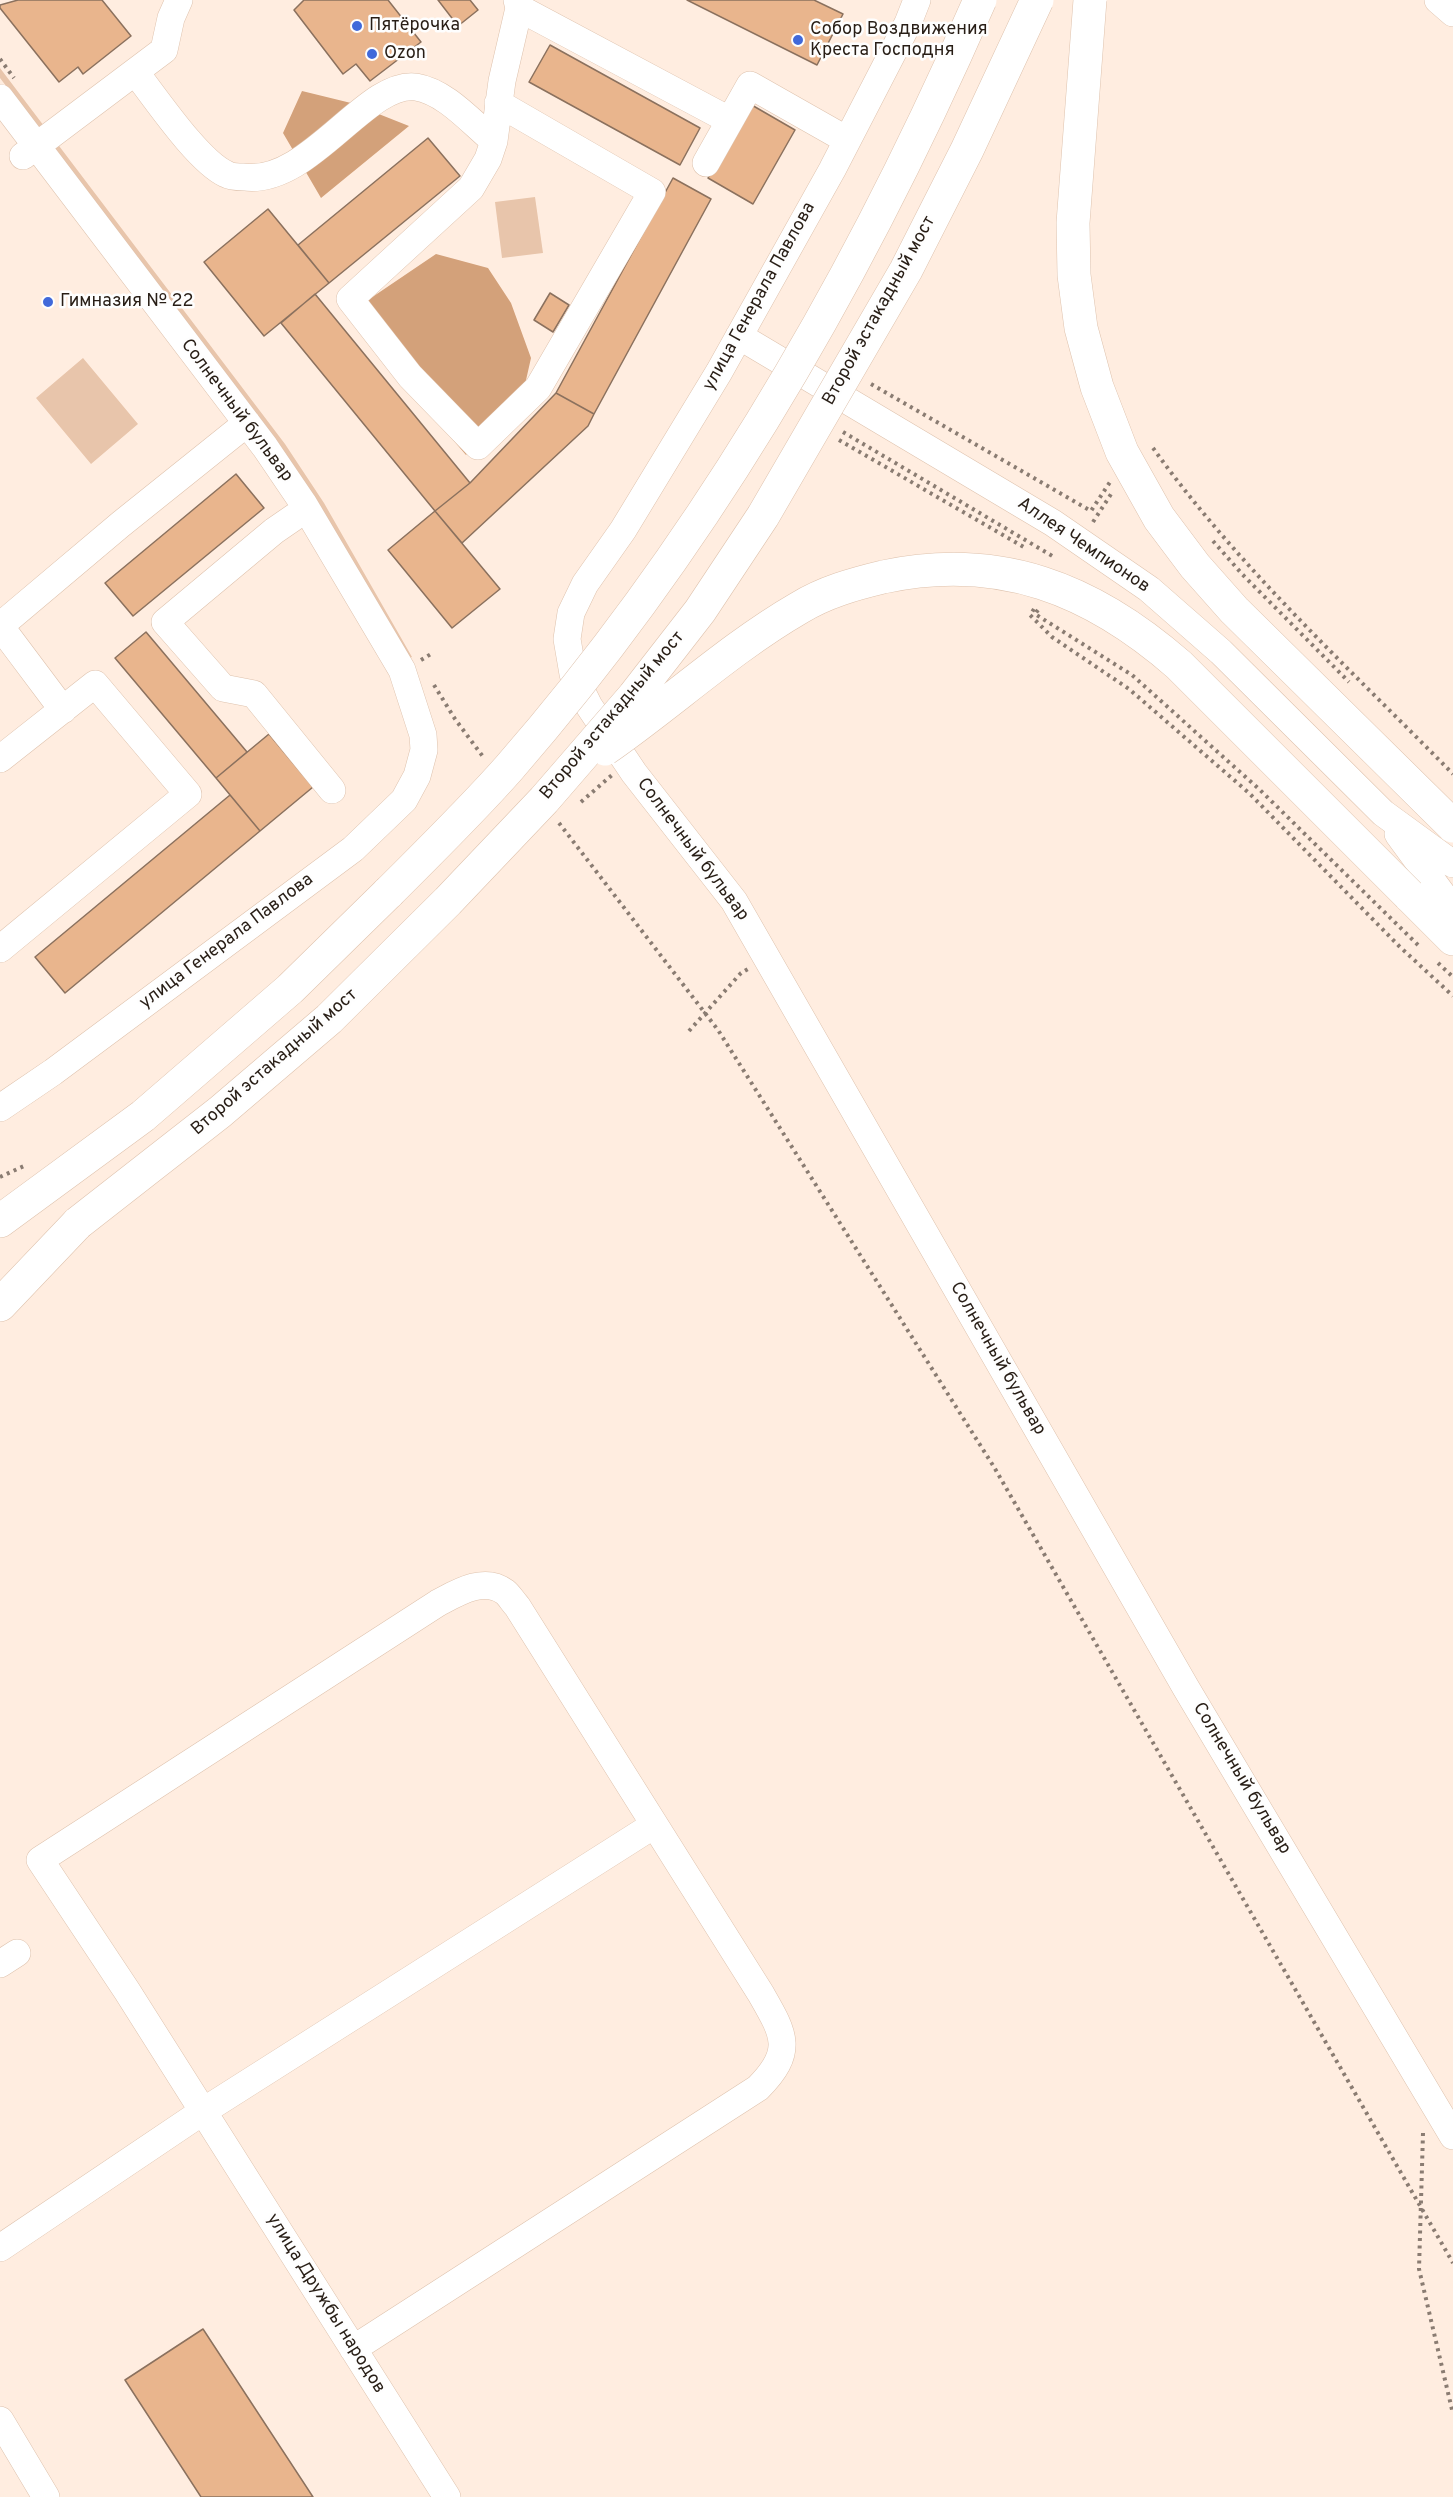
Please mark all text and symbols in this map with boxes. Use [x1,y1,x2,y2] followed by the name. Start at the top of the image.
[369,15,460,37] place label: Пятёрочка
[350,19,364,33] marker: Пятёрочка
[810,19,987,62] place label: Собор Воздвижения Креста Господня
[791,33,805,47] marker: Собор Воздвижения Креста Господня
[384,43,426,65] place label: Ozon
[365,47,379,61] marker: Ozon
[699,199,821,395] street label: улица Генерала Павлова
[819,213,941,409] street label: Второй эстакадный мост
[60,291,194,313] place label: Гимназия № 22
[41,295,55,309] marker: Гимназия № 22
[175,335,297,487] street label: Солнечный бульвар
[1013,494,1153,598] street label: Аллея Чемпионов
[536,627,690,805] street label: Второй эстакадный мост
[631,774,753,926] street label: Солнечный бульвар
[136,870,318,1014] street label: улица Генерала Павлова
[188,985,362,1141] street label: Второй эстакадный мост
[944,1279,1050,1439] street label: Солнечный бульвар
[1187,1699,1295,1859] street label: Солнечный бульвар
[261,2210,389,2398] street label: улица Дружбы народов

